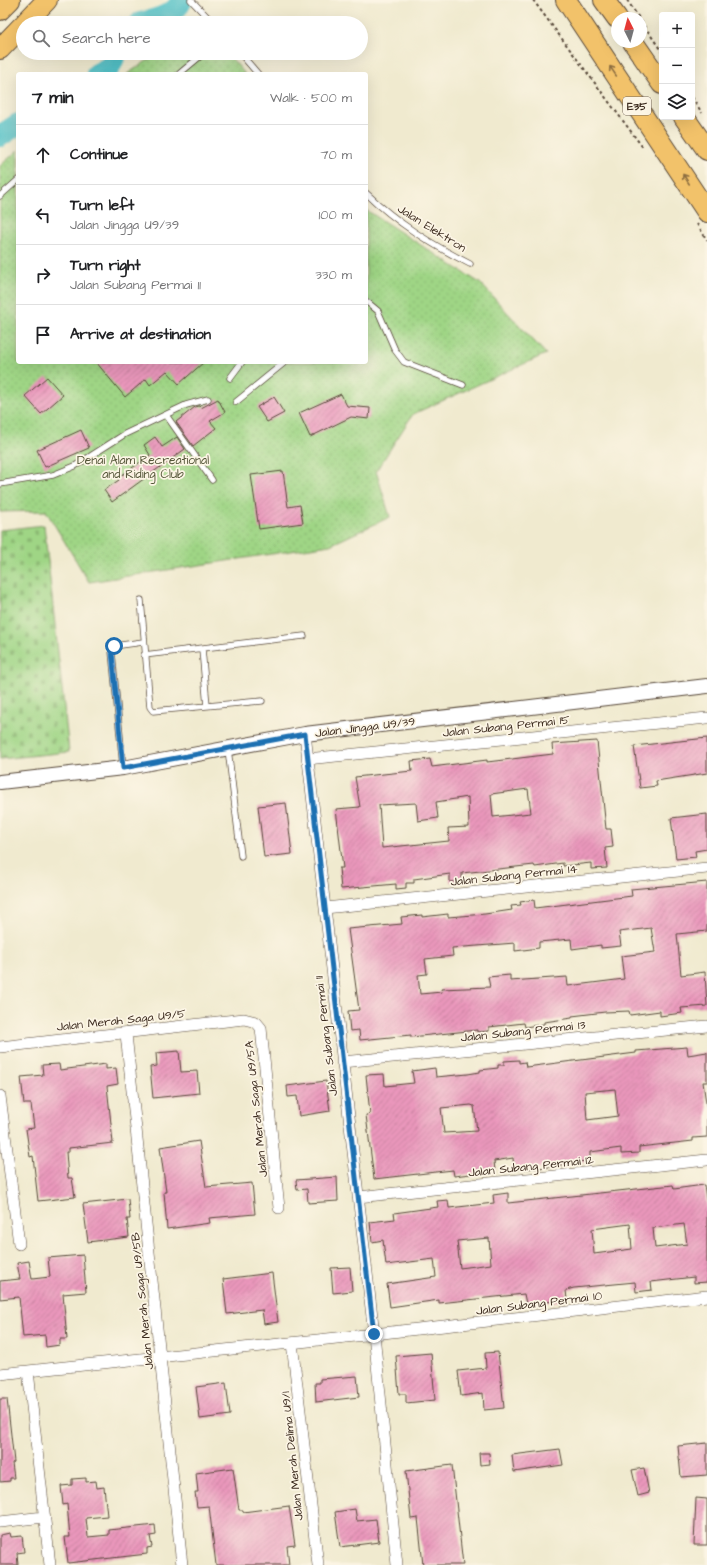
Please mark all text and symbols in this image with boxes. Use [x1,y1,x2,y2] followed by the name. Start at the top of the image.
[611,12,647,48] north arrow
[659,12,695,120] map controls
[659,12,695,48] button: +
[16,16,368,60] search box
[30,27,52,49] icon: search
[62,28,151,49] text: Search here
[659,48,695,84] button: −
[609,66,617,77] one-way arrow
[659,84,695,120] button: layers
[32,86,74,110] text: 7 min
[270,89,352,107] text: Walk · 500 m
[623,97,651,115] road number: E35
[32,144,54,166] icon: ahead
[70,144,128,165] text: Continue
[320,146,352,164] text: 70 m
[682,174,690,185] one-way arrow
[70,195,134,216] text: Turn left
[394,200,469,256] street label: Jalan Elektron
[32,204,54,226] icon: left
[319,206,352,224] text: 100 m
[70,216,179,234] text: Jalan Jingga U9/39
[70,255,141,276] text: Turn right
[32,264,54,286] icon: right
[315,266,352,284] text: 330 m
[70,276,201,294] text: Jalan Subang Permai 11
[32,324,54,346] icon: arrive
[70,324,211,345] text: Arrive at destination
[77,452,209,484] park label: Denai Alam Recreational and Riding Club
[105,637,123,655] route start
[442,711,571,743] street label: Jalan Subang Permai 15
[314,713,416,743] street label: Jalan Jingga U9/39
[450,860,578,892] street label: Jalan Subang Permai 14
[311,974,343,1097] street label: Jalan Subang Permai 11
[56,1005,187,1037] street label: Jalan Merah Saga U9/5
[460,1016,586,1047] street label: Jalan Subang Permai 13
[241,1039,273,1178] street label: Jalan Merah Saga U9/5A
[467,1151,595,1183] street label: Jalan Subang Permai 12
[127,1231,159,1371] street label: Jalan Merah Saga U9/5B
[475,1287,604,1321] street label: Jalan Subang Permai 10
[365,1325,383,1343] route end
[277,1390,308,1521] street label: Jalan Merah Delima U9/1

